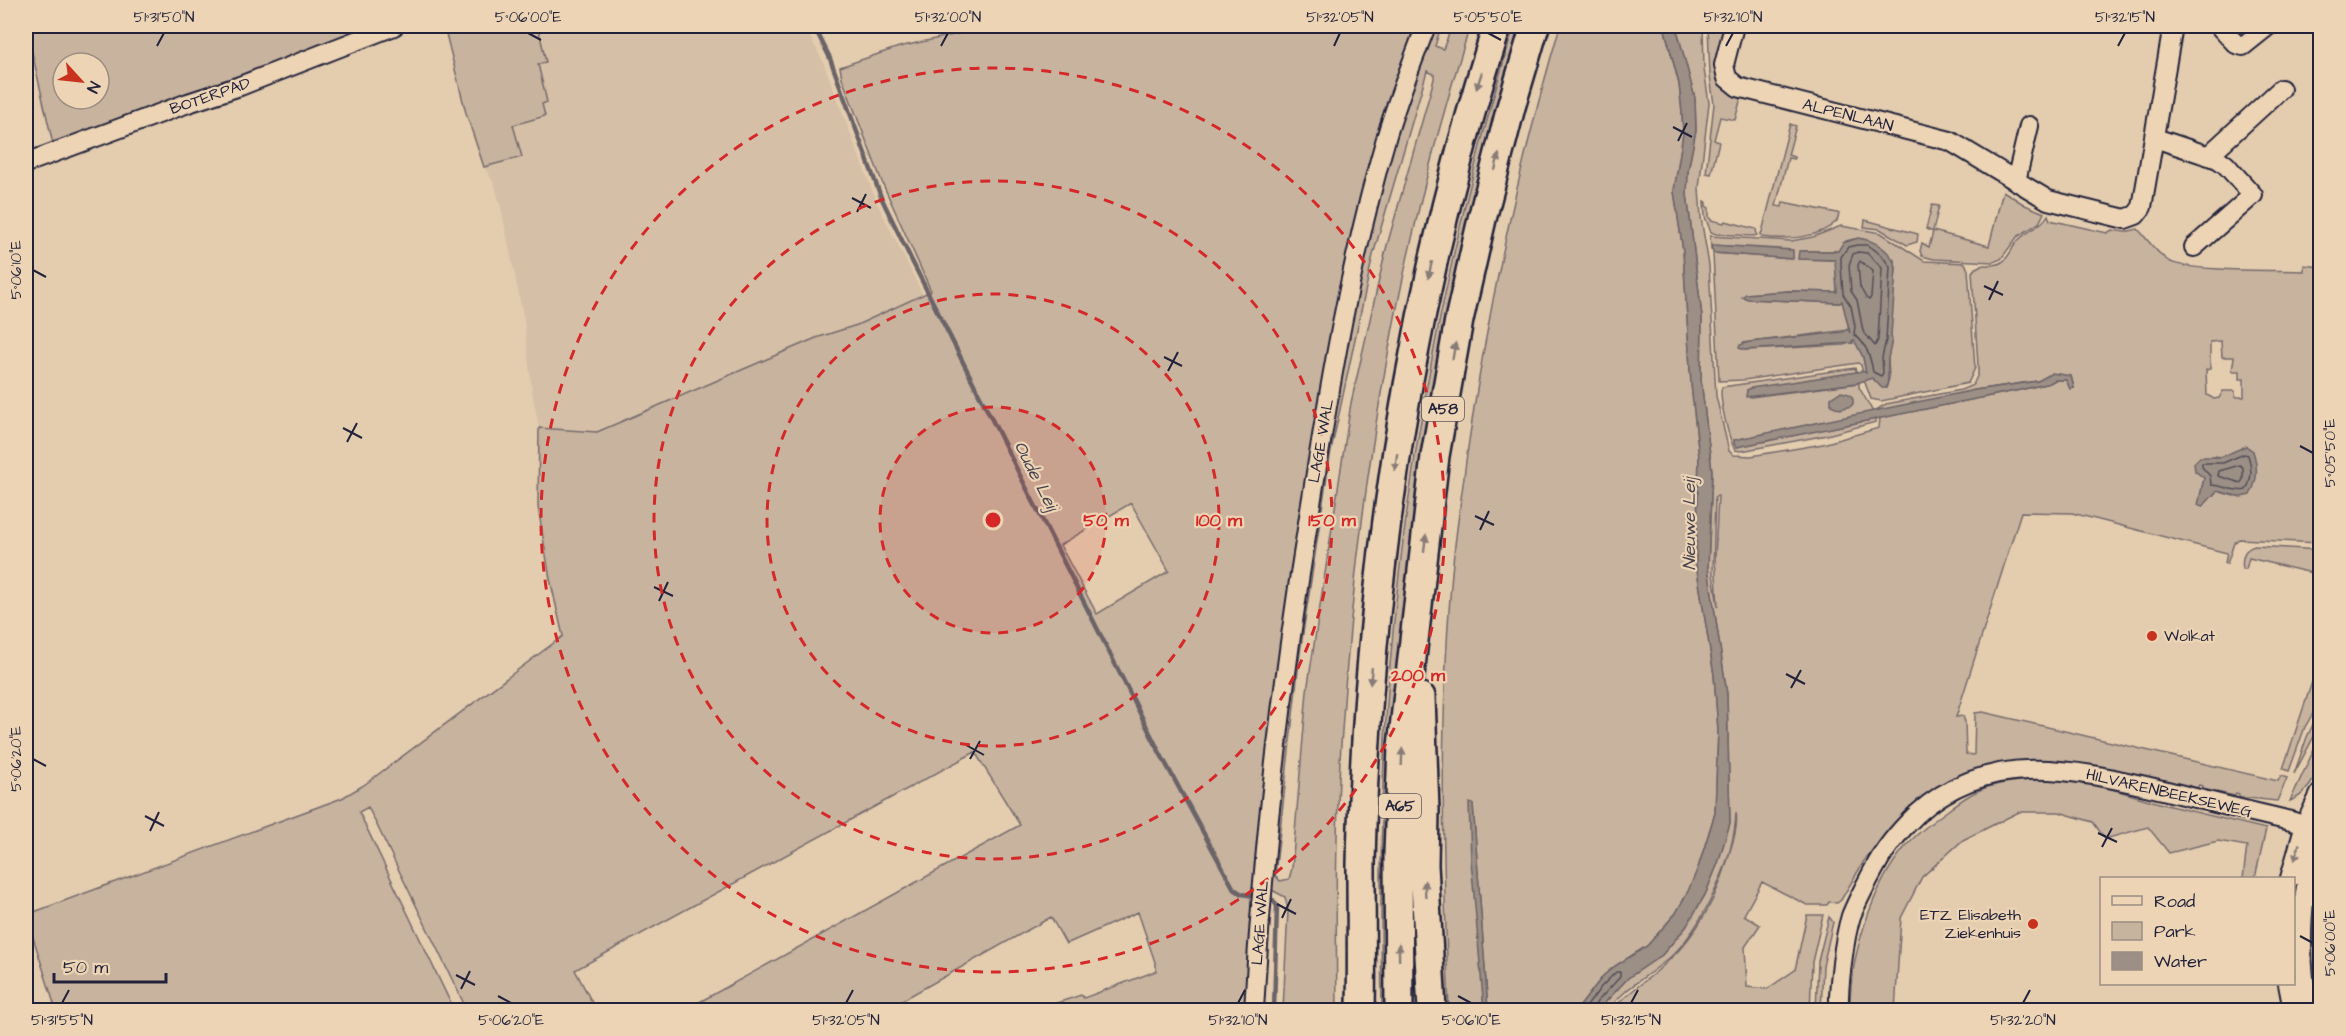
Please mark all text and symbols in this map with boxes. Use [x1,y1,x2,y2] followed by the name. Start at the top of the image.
[134,7,194,28] text: 51°31'50"N
[495,7,561,28] text: 5°06'00"E
[915,7,981,28] text: 51°32'00"N
[1306,7,1374,28] text: 51°32'05"N
[1454,7,1523,28] text: 5°05'50"E
[1704,7,1762,28] text: 51°32'10"N
[2095,7,2155,28] text: 51°32'15"N
[51,51,111,111] north arrow
[167,72,253,120] street label: BOTERPAD
[1474,72,1483,90] one-way arrow
[81,78,106,97] text: N
[1800,93,1896,137] street label: ALPENLAAN
[1492,153,1502,172] one-way arrow
[6,240,27,300] text: 5°06'10"E
[1425,261,1435,279] one-way arrow
[1450,341,1459,360] one-way arrow
[1303,397,1339,485] street label: LAGE WAL
[1422,397,1464,421] road number: A58
[2320,418,2341,487] text: 5°05'50"E
[1008,437,1066,518] water label: Oude Leij
[1392,453,1401,472] one-way arrow
[1677,475,1702,570] water label: Nieuwe Leij
[1083,508,1130,533] text: 50 m
[1196,508,1243,533] text: 100 m
[1308,508,1357,533] text: 150 m
[983,510,1003,530] centre of rings
[1420,534,1430,553] one-way arrow
[2164,625,2216,647] place label: Wolkat
[2145,629,2159,643] marker: Wolkat
[1390,663,1446,688] text: 200 m
[1366,667,1376,686] one-way arrow
[6,726,27,792] text: 5°06'20"E
[1397,748,1406,767] one-way arrow
[2084,763,2254,823] street label: HILVARENBEEKSEWEG
[1379,794,1421,818] road number: A65
[2292,843,2301,861] one-way arrow
[2100,877,2295,985] legend
[1246,880,1274,966] street label: LAGE WAL
[1421,880,1430,899] one-way arrow
[2154,889,2195,914] text: Road
[1920,904,2021,944] place label: ETZ Elisabeth Ziekenhuis
[2320,910,2341,976] text: 5°06'00"E
[2026,917,2040,931] marker: ETZ Elisabeth Ziekenhuis
[2154,919,2196,944] text: Park
[1394,943,1404,962] one-way arrow
[54,946,166,984] scale bar
[2154,949,2207,974] text: Water
[63,955,108,980] text: 50 m
[31,1010,93,1031] text: 51°31'55"N
[478,1010,544,1031] text: 5°06'20"E
[812,1010,880,1031] text: 51°32'05"N
[1209,1010,1267,1031] text: 51°32'10"N
[1441,1010,1501,1031] text: 5°06'10"E
[1601,1010,1661,1031] text: 51°32'15"N
[1990,1010,2056,1031] text: 51°32'20"N

